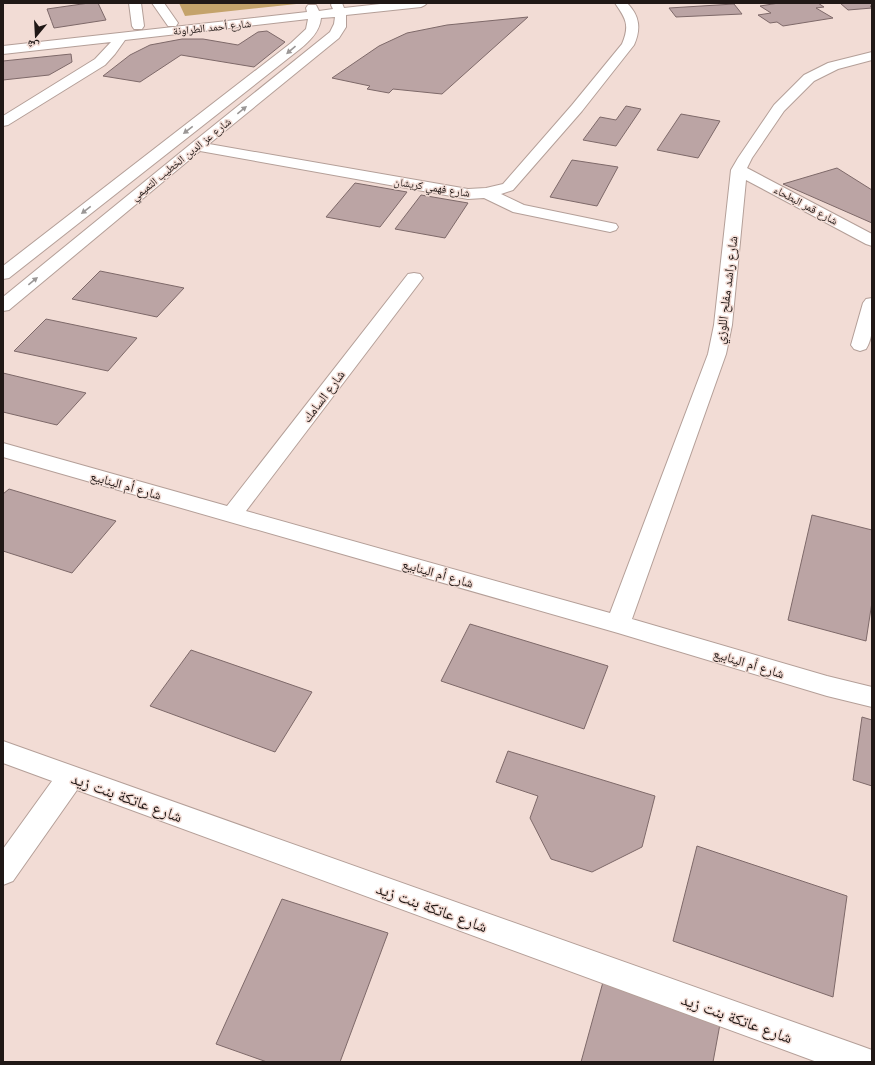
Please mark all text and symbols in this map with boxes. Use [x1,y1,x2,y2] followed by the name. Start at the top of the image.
[16,16,56,56] north arrow
[172,16,252,38] street label: شارع أحمد الطراونة
[25,36,41,54] text: ش
[286,45,296,54] one-way arrow
[236,106,247,114] one-way arrow
[128,114,235,205] street label: شارع عز الدين الخطيب التميمي
[183,126,194,134] one-way arrow
[393,174,471,202] street label: شارع فهمي كريشان
[772,182,840,228] street label: شارع قمر البطحاء
[80,205,91,214] one-way arrow
[711,235,744,345] street label: شارع راشد مفلح اللوزي
[28,277,39,286] one-way arrow
[298,367,349,427] street label: شارع السامك
[88,467,163,505] street label: شارع أم الينابيع
[400,555,475,593] street label: شارع أم الينابيع
[711,645,786,683] street label: شارع أم الينابيع
[68,768,185,827] street label: شارع عاتكة بنت زيد
[373,878,490,937] street label: شارع عاتكة بنت زيد
[678,989,795,1048] street label: شارع عاتكة بنت زيد

